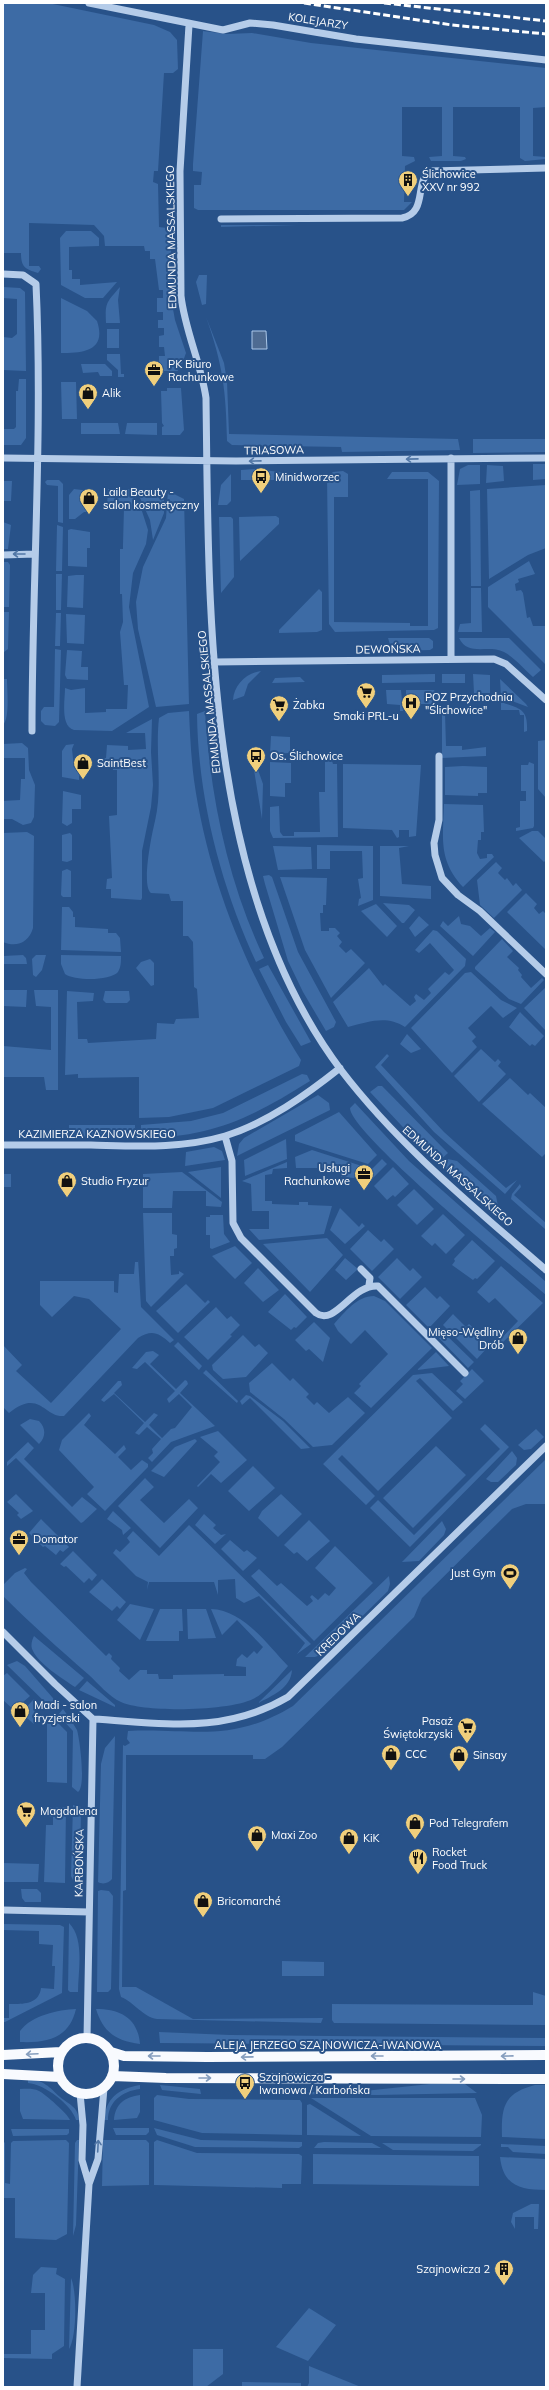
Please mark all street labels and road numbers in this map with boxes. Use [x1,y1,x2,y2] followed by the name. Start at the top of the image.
[287,9,349,33] street label: KOLEJARZY
[163,165,179,309] street label: EDMUNDA MASSALSKIEGO
[244,442,304,458] street label: TRIASOWA
[195,630,223,774] street label: EDMUNDA MASSALSKIEGO
[355,641,421,657] street label: DEWOŃSKA
[400,1123,516,1229] street label: EDMUNDA MASSALSKIEGO
[18,1127,176,1141] street label: KAZIMIERZA KAZNOWSKIEGO
[313,1609,363,1659] street label: KREDOWA
[71,1829,87,1897] street label: KARBOŃSKA
[214,2038,442,2052] street label: ALEJA JERZEGO SZAJNOWICZA-IWANOWA

